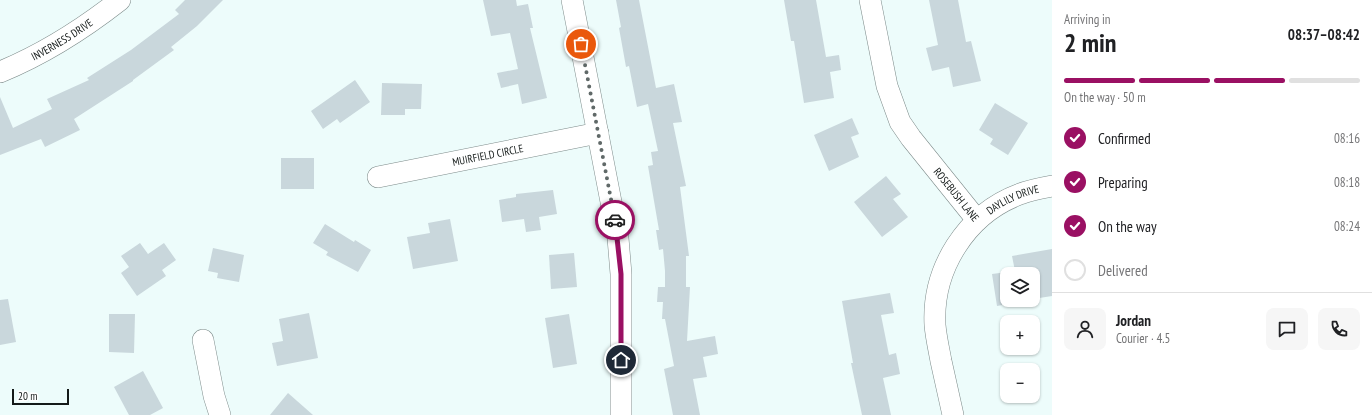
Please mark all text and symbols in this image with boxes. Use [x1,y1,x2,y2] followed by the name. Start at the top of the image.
[1064,11,1111,28] text: Arriving in
[29,15,96,64] street label: INVERNESS DRIVE
[1288,25,1360,44] text: 08:37–08:42
[1064,26,1117,59] text: 2 min
[564,27,598,61] pin
[570,33,592,55] icon: bag
[1064,89,1146,106] text: On the way · 50 m
[1064,127,1086,149] icon: check
[1098,129,1151,148] text: Confirmed
[1334,130,1360,147] text: 08:16
[451,141,525,169] street label: MUIRFIELD CIRCLE
[931,165,983,224] street label: ROSEBUSH LANE
[1064,171,1086,193] icon: check
[1098,173,1148,192] text: Preparing
[1334,174,1360,191] text: 08:18
[984,182,1041,217] street label: DAYLILY DRIVE
[595,200,635,240] courier
[604,209,626,231] icon: car
[1064,215,1086,237] icon: check
[1098,217,1157,236] text: On the way
[1334,218,1360,235] text: 08:24
[1098,261,1148,280] text: Delivered
[1000,267,1040,403] map controls
[1000,267,1040,307] button: layers
[1064,308,1106,350] button: person
[1266,308,1308,350] button: chat
[1318,308,1360,350] button: phone
[1116,311,1151,330] text: Jordan
[1000,315,1040,355] button: +
[1116,330,1170,347] text: Courier · 4.5
[604,343,638,377] pin
[610,349,632,371] icon: home
[1000,363,1040,403] button: −
[12,387,69,406] scale bar
[18,389,37,403] text: 20 m

